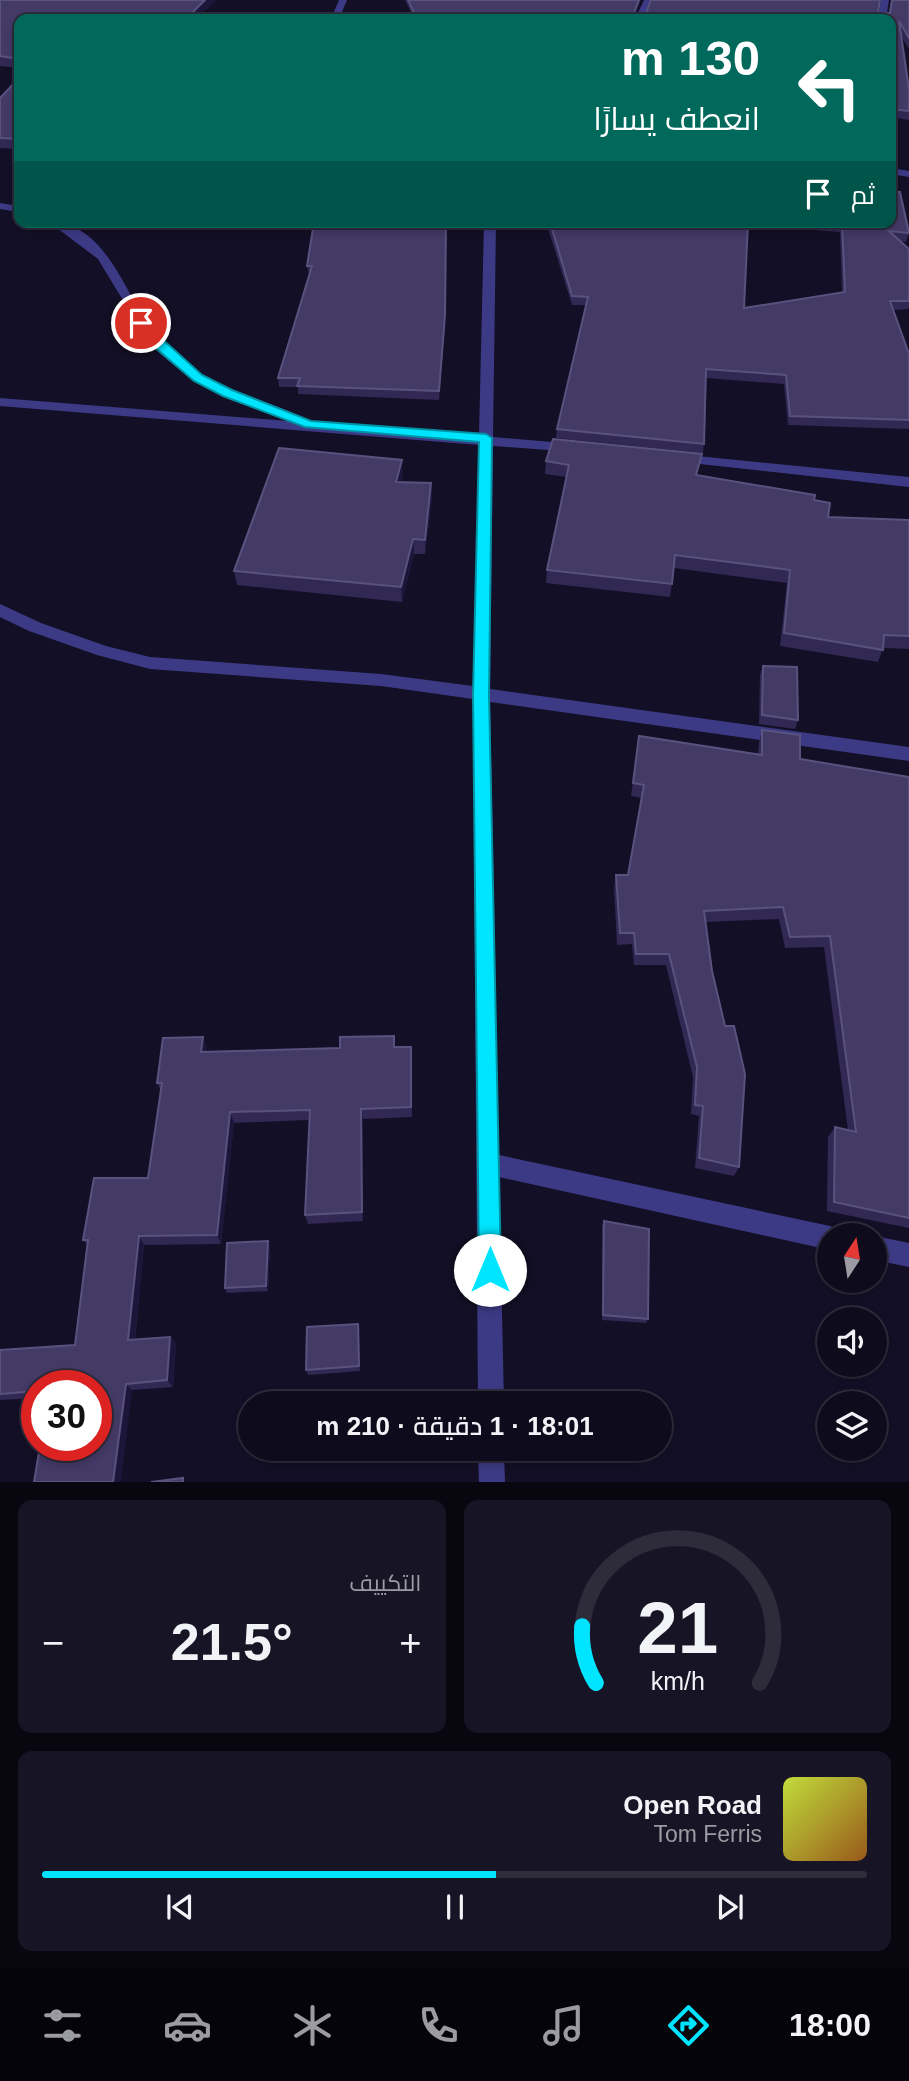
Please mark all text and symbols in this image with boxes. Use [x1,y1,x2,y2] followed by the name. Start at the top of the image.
[621,31,760,85] text: 130 m
[784,42,875,133] icon: left
[593,101,760,137] text: انعطف يسارًا
[799,175,837,213] icon: arrive
[851,180,875,210] text: ثم
[111,293,171,353] pin
[122,304,160,342] icon: arrive
[817,1223,887,1293] north arrow
[817,1223,887,1461] map controls
[453,1233,527,1307] position arrow
[817,1307,887,1377] button: sound
[21,1370,112,1461] speed limit sign: 30
[817,1391,887,1461] button: layers
[316,1411,594,1441] text: 18:01 · 1 دقيقة · 210 m
[349,1570,422,1596] text: التكييف
[637,1587,718,1668] text: 21
[171,1613,293,1671] text: 21.5°
[42,1622,64,1664] text: −
[399,1622,421,1664] text: +
[650,1666,704,1694] text: km/h
[623,1790,762,1820] text: Open Road
[653,1821,762,1847] text: Tom Ferris
[161,1888,199,1926] icon: previous
[436,1888,474,1926] icon: pause
[711,1888,749,1926] icon: next
[38,2001,87,2050] icon: filters
[163,2001,212,2050] icon: car
[288,2001,337,2050] icon: climate
[414,2001,463,2050] icon: phone
[539,2001,588,2050] icon: music
[664,2001,713,2050] icon: directions
[789,2007,871,2043] text: 18:00

